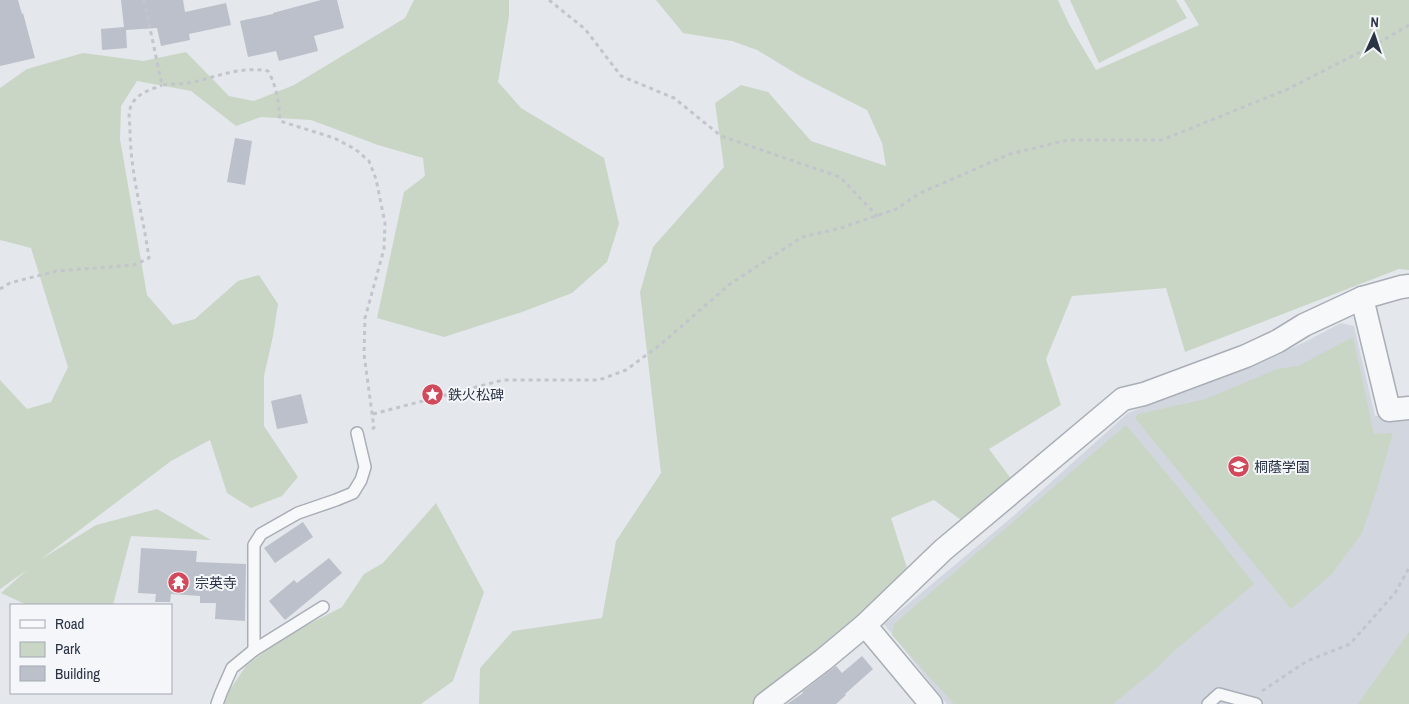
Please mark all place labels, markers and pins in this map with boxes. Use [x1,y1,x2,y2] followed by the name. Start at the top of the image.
[420,383,444,407] place icon: 鉄火松碑
[448,386,504,404] place label: 鉄火松碑
[1226,455,1250,479] school or university icon: 桐蔭学園
[1254,458,1310,476] place label: 桐蔭学園
[167,571,191,595] temple icon: 宗英寺
[195,574,237,592] place label: 宗英寺

